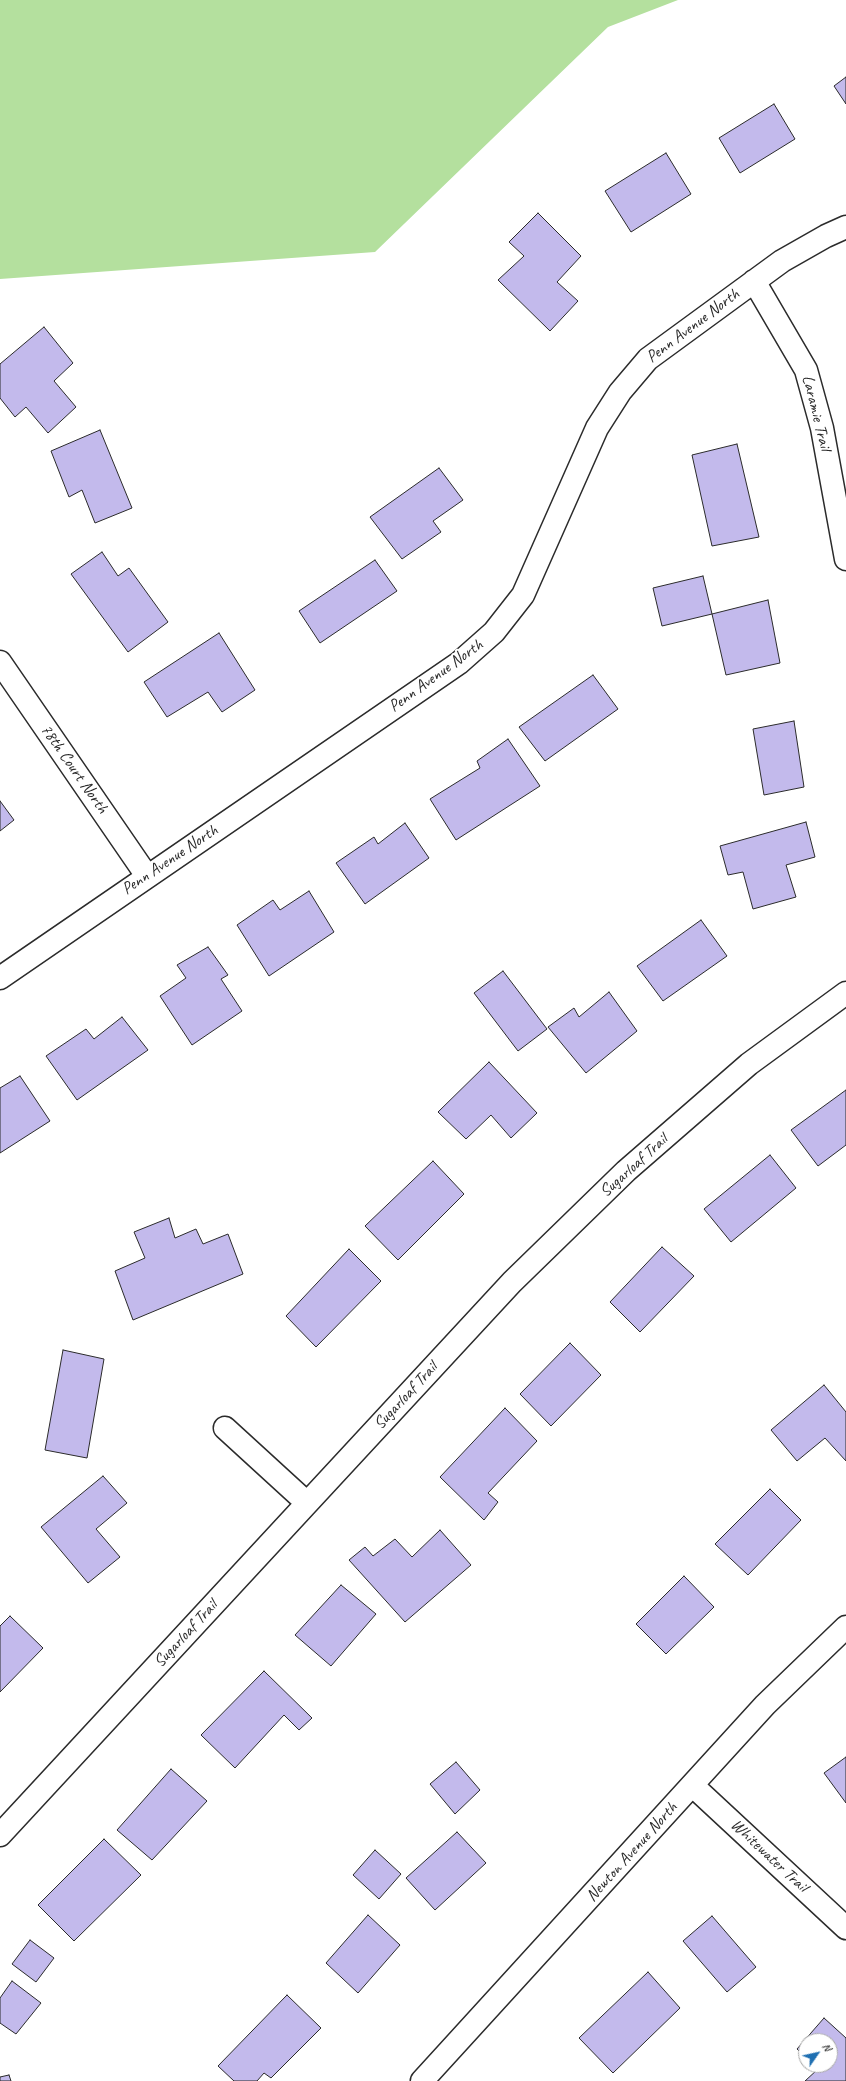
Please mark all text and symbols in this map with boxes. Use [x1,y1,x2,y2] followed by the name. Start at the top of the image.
[642,284,744,368] street label: Penn Avenue North
[797,373,835,453] street label: Laramie Trail
[385,635,487,717] street label: Penn Avenue North
[36,720,112,818] street label: 78th Court North
[118,820,222,900] street label: Penn Avenue North
[596,1130,672,1202] street label: Sugarloaf Trail
[370,1358,442,1434] street label: Sugarloaf Trail
[150,1596,222,1672] street label: Sugarloaf Trail
[582,1798,682,1906] street label: Newton Avenue North
[726,1815,812,1897] street label: Whitewater Trail
[798,2033,838,2073] north arrow
[819,2040,835,2054] text: N

